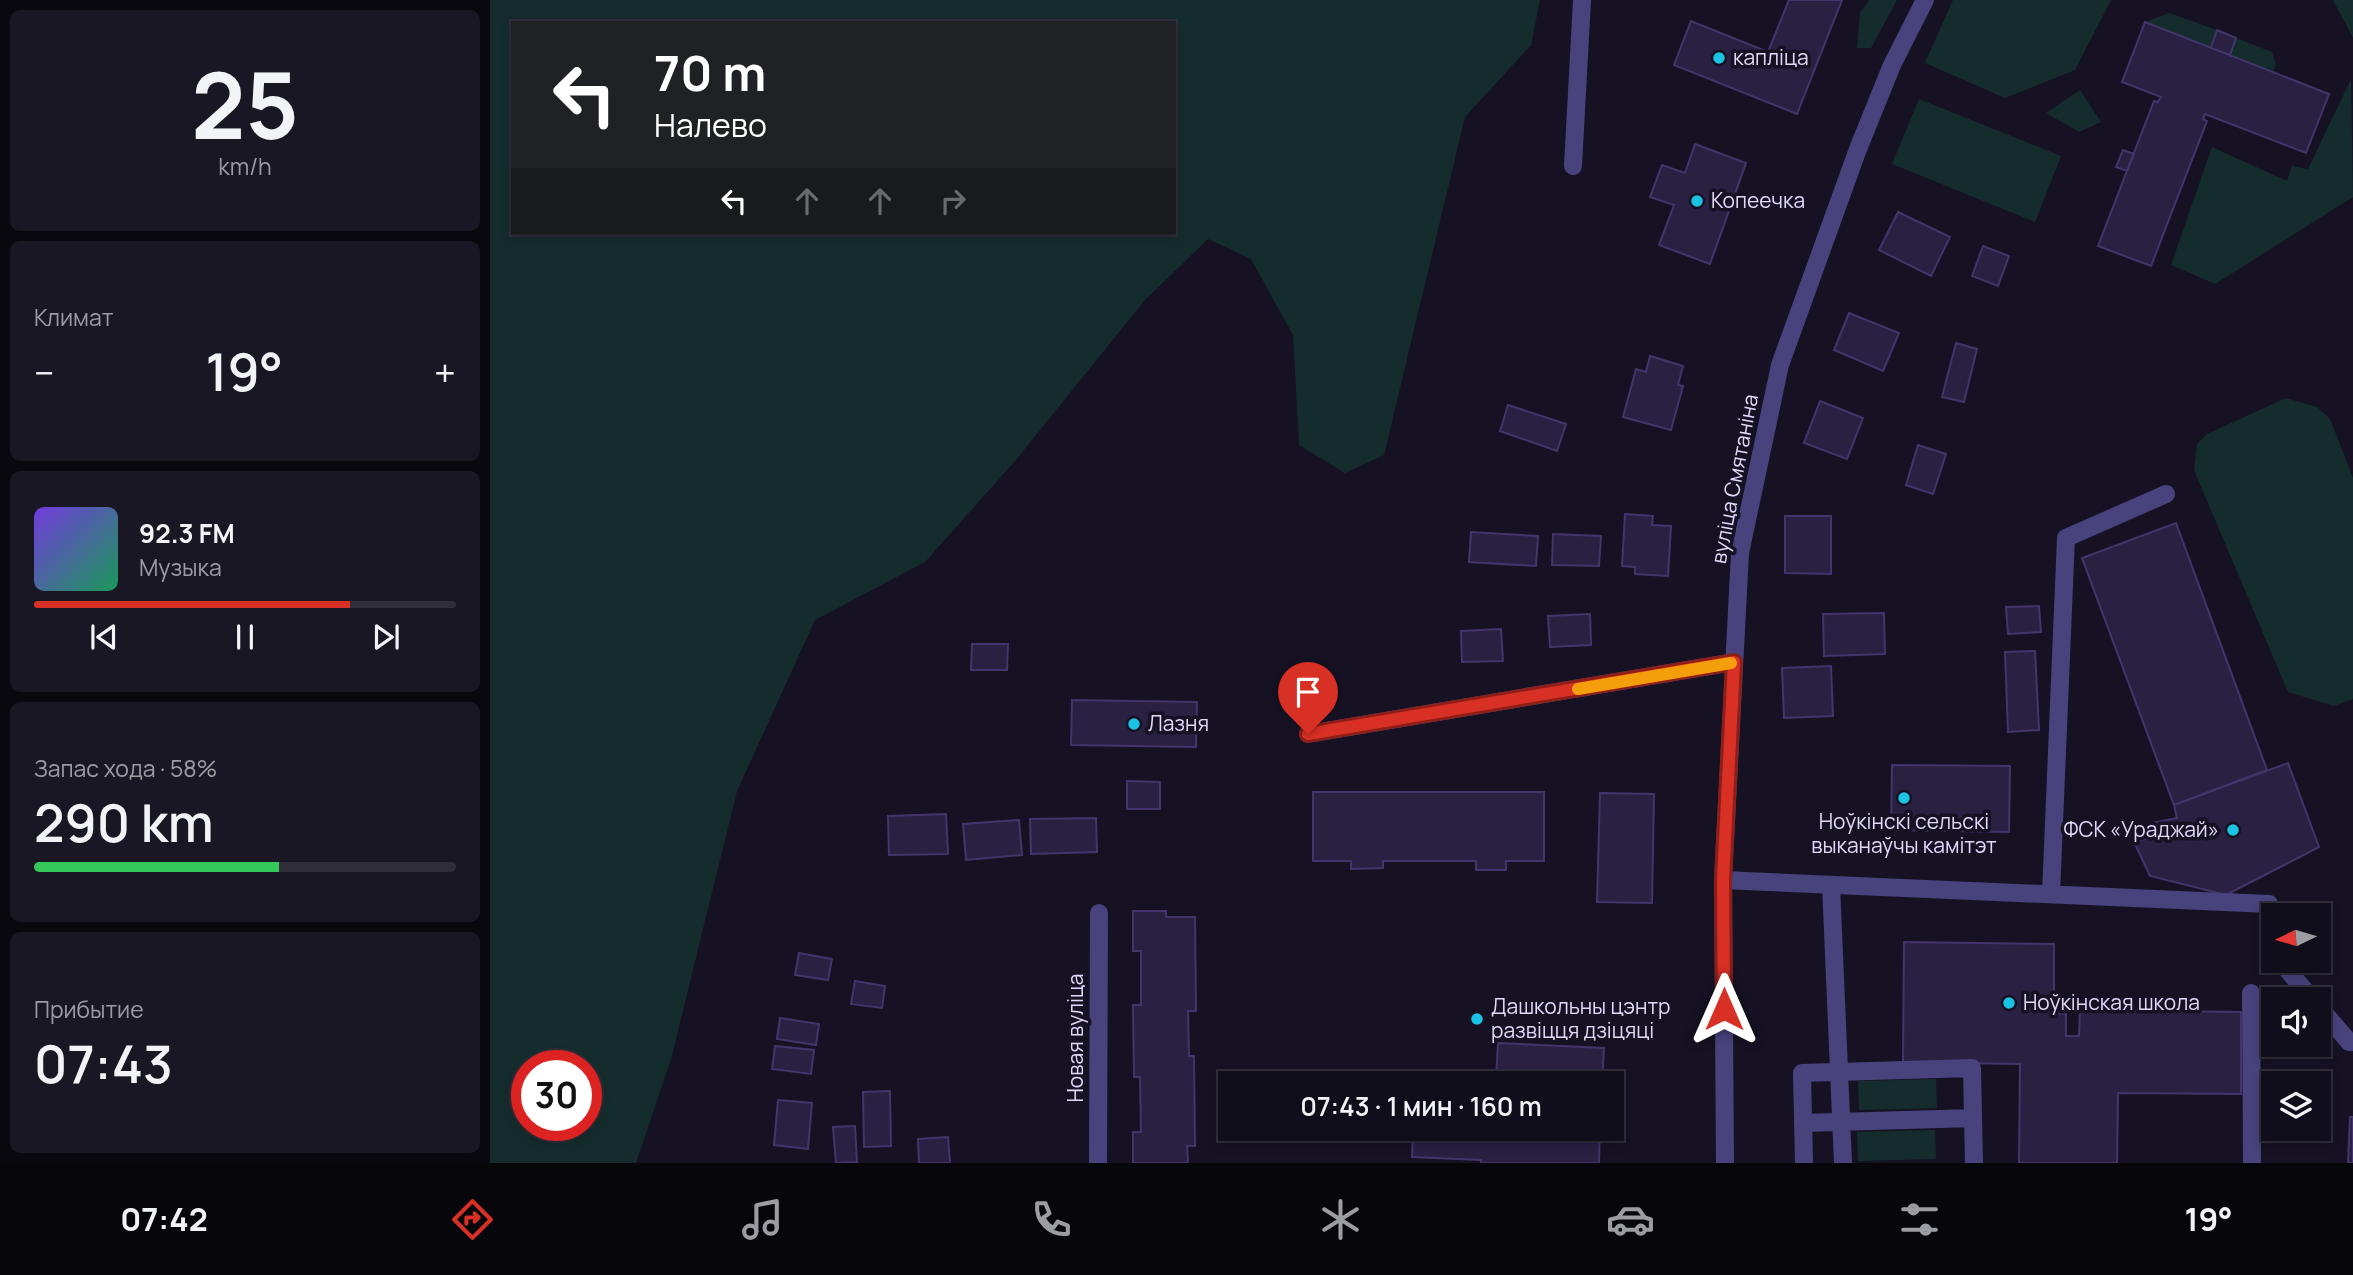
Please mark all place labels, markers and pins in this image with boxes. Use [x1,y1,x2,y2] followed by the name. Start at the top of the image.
[1733,43,1809,71] place label: капліца
[1711,50,1727,66] marker: капліца
[1711,186,1805,214] place label: Копеечка
[1689,193,1705,209] marker: Копеечка
[1278,662,1338,734] pin
[1148,709,1209,737] place label: Лазня
[1126,716,1142,732] marker: Лазня
[1896,790,1912,806] marker: Ноўкінскі сельскі выканаўчы камітэт
[1811,807,1997,859] place label: Ноўкінскі сельскі выканаўчы камітэт
[2064,815,2219,843] place label: ФСК «Ураджай»
[2225,822,2241,838] marker: ФСК «Ураджай»
[2023,988,2200,1016] place label: Ноўкінская школа
[1491,992,1670,1044] place label: Дашкольны цэнтр развіцця дзіцяці
[2001,995,2017,1011] marker: Ноўкінская школа
[1469,1011,1485,1027] marker: Дашкольны цэнтр развіцця дзіцяці

